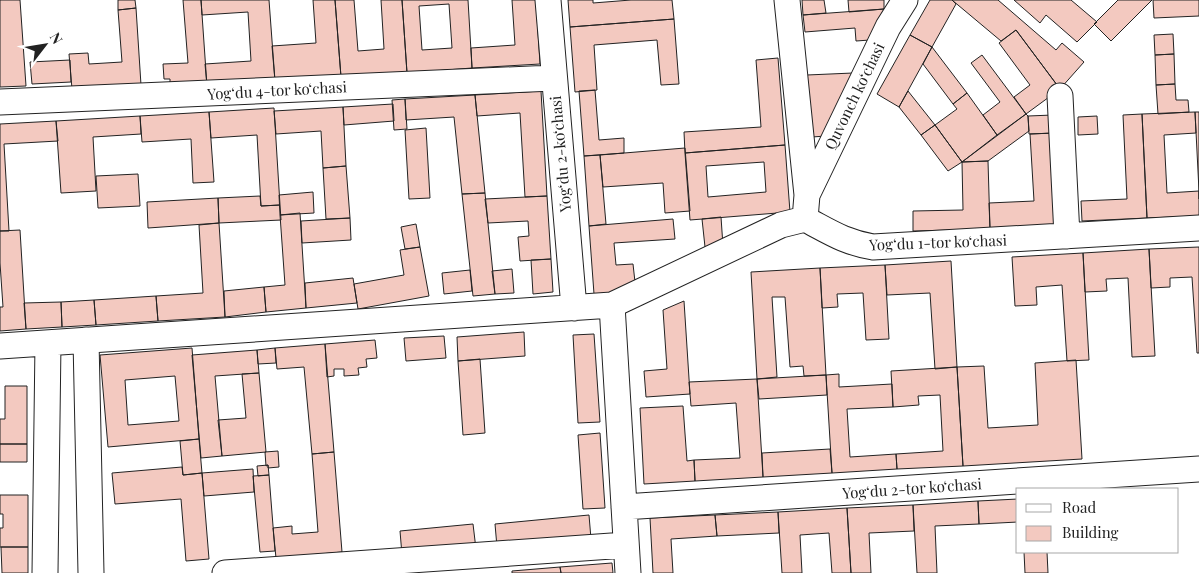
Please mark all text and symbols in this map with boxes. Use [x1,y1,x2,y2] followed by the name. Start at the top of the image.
[20,20,70,70] north arrow
[46,29,67,47] text: N
[819,39,889,153] street label: Quvonch koʻchasi
[206,76,348,104] street label: Yogʻdu 4-tor koʻchasi
[545,94,575,214] street label: Yogʻdu 2-koʻchasi
[868,230,1008,254] street label: Yogʻdu 1-tor koʻchasi
[841,473,983,503] street label: Yogʻdu 2-tor koʻchasi
[1016,488,1179,553] legend
[1062,497,1096,517] text: Road
[1062,522,1119,542] text: Building

